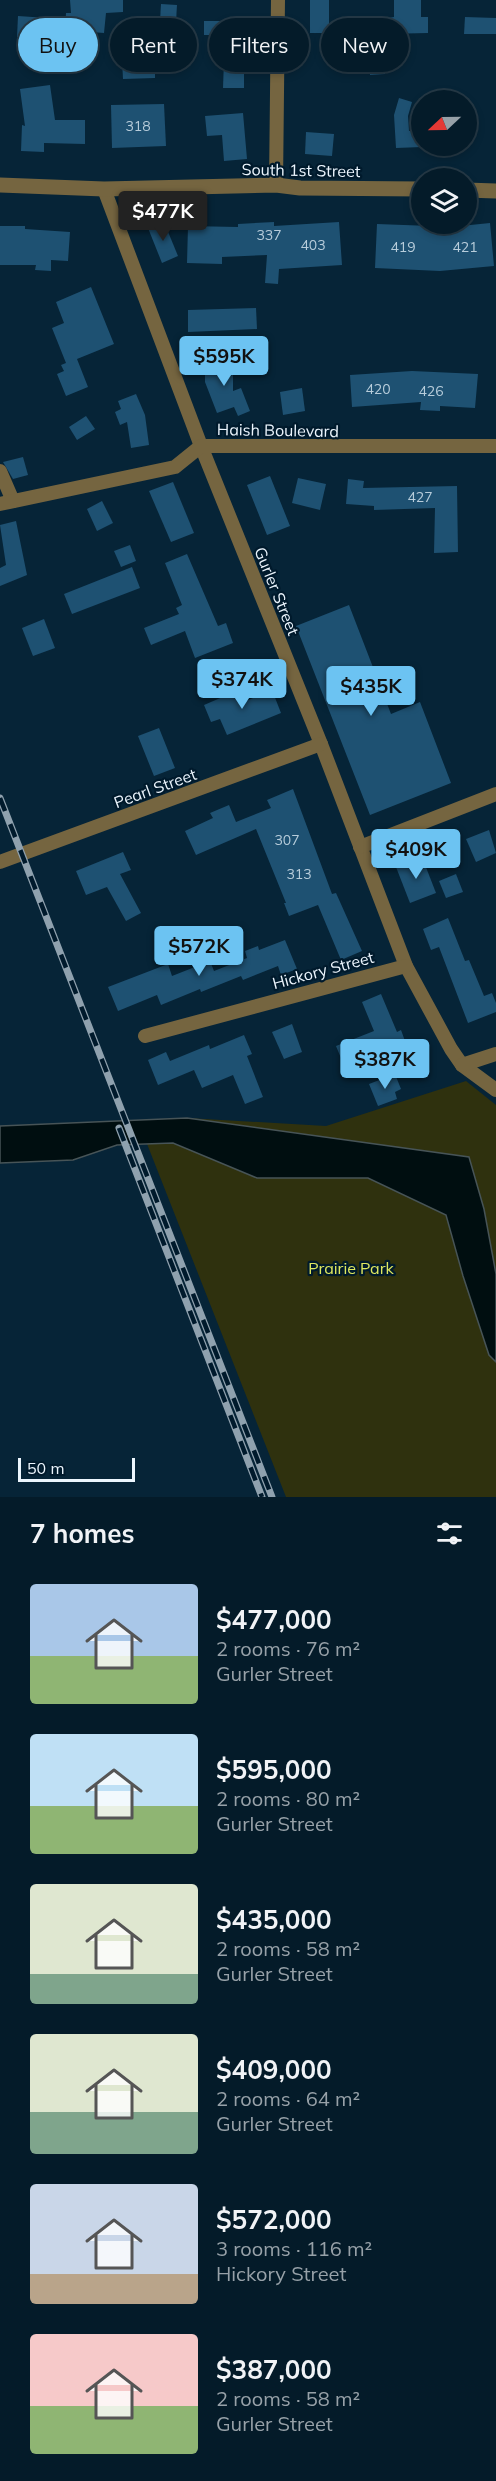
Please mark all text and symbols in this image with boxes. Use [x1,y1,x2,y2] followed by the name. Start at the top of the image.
[18,18,98,72] chip: Buy
[110,18,197,72] chip: Rent
[209,18,309,72] chip: Filters
[321,18,409,72] chip: New
[411,90,477,156] north arrow
[411,90,477,234] map controls
[125,117,151,135] house number: 318
[241,159,361,181] street label: South 1st Street
[411,168,477,234] button: layers
[121,191,205,242] pin: $477K
[132,198,194,223] text: $477K
[256,226,282,244] house number: 337
[300,236,326,254] house number: 403
[390,238,416,256] house number: 419
[452,238,478,256] house number: 421
[182,336,266,387] pin: $595K
[193,343,255,368] text: $595K
[365,380,391,398] house number: 420
[418,382,444,400] house number: 426
[217,419,339,441] street label: Haish Boulevard
[407,488,433,506] house number: 427
[250,544,304,638] street label: Gurler Street
[200,659,284,710] pin: $374K
[211,666,273,691] text: $374K
[329,666,413,717] pin: $435K
[340,673,402,698] text: $435K
[111,764,199,812] street label: Pearl Street
[374,829,458,880] pin: $409K
[274,831,300,849] house number: 307
[385,836,447,861] text: $409K
[286,865,312,883] house number: 313
[157,926,241,977] pin: $572K
[168,933,230,958] text: $572K
[270,947,376,993] street label: Hickory Street
[343,1039,427,1090] pin: $387K
[354,1046,416,1071] text: $387K
[308,1258,395,1278] park label: Prairie Park
[18,1455,135,1482] scale bar
[27,1458,64,1478] text: 50 m
[30,1517,134,1550] text: 7 homes
[433,1517,466,1550] icon: filters
[216,1603,332,1636] text: $477,000
[78,1608,150,1680] icon: home
[216,1636,360,1661] text: 2 rooms · 76 m²
[216,1661,333,1686] text: Gurler Street
[216,1753,332,1786] text: $595,000
[78,1758,150,1830] icon: home
[216,1786,360,1811] text: 2 rooms · 80 m²
[216,1811,333,1836] text: Gurler Street
[216,1903,332,1936] text: $435,000
[78,1908,150,1980] icon: home
[216,1936,360,1961] text: 2 rooms · 58 m²
[216,1961,333,1986] text: Gurler Street
[216,2053,332,2086] text: $409,000
[78,2058,150,2130] icon: home
[216,2086,360,2111] text: 2 rooms · 64 m²
[216,2111,333,2136] text: Gurler Street
[216,2203,332,2236] text: $572,000
[78,2208,150,2280] icon: home
[216,2236,372,2261] text: 3 rooms · 116 m²
[216,2261,346,2286] text: Hickory Street
[216,2353,332,2386] text: $387,000
[78,2358,150,2430] icon: home
[216,2386,360,2411] text: 2 rooms · 58 m²
[216,2411,333,2436] text: Gurler Street

